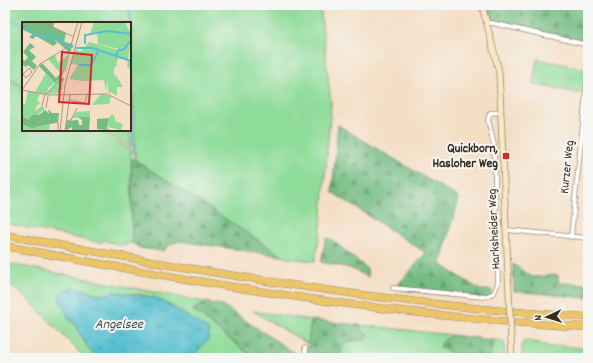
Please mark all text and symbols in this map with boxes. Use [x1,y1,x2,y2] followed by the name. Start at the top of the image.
[22,22,131,131] inset map
[556,139,580,195] street label: Kurzer Weg
[433,140,499,174] place label: Quickborn, Hasloher Weg
[501,151,511,161] marker: Quickborn, Hasloher Weg
[483,188,507,270] street label: Harksheider Weg
[527,297,567,337] north arrow
[531,314,547,321] text: N
[95,315,144,335] water label: Angelsee

